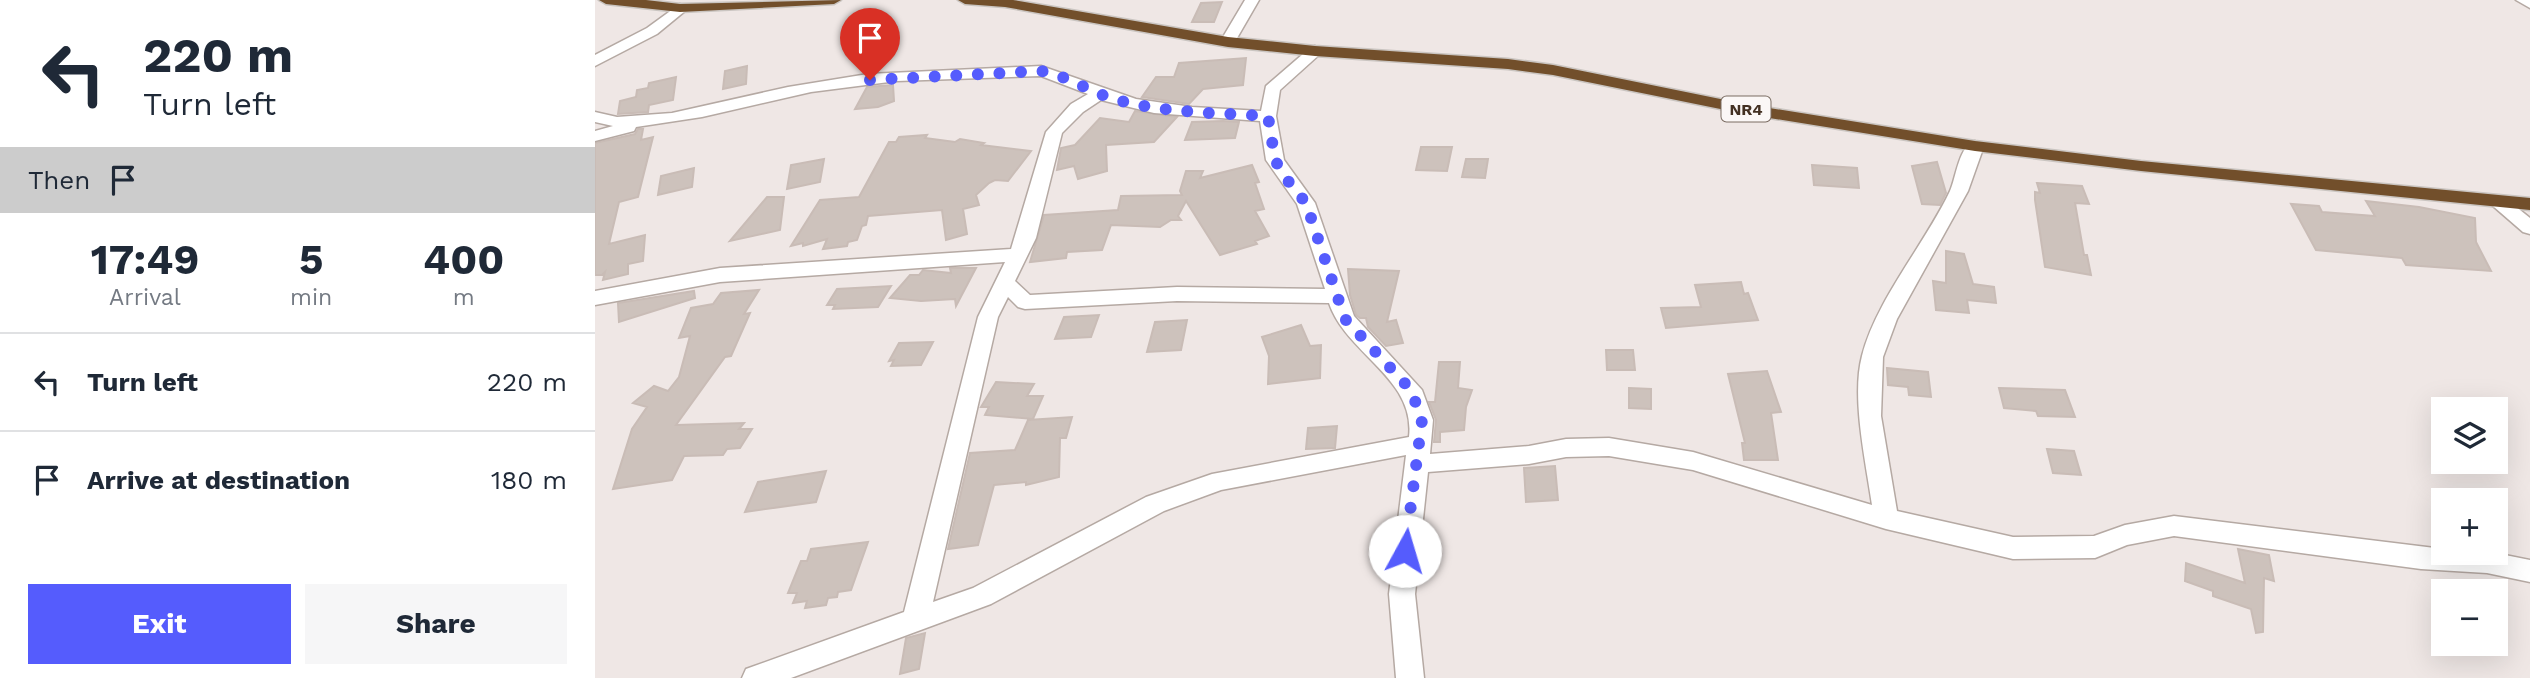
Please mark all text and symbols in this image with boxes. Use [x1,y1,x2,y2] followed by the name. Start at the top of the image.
[840,8,900,80] pin
[851,19,889,57] icon: arrive
[143,26,293,84] text: 220 m
[28,28,119,119] icon: left
[143,85,276,123] text: Turn left
[1721,96,1771,122] road number: NR4
[104,161,142,199] icon: arrive
[28,165,90,195] text: Then
[91,235,199,284] text: 17:49
[299,235,323,284] text: 5
[423,235,504,284] text: 400
[109,284,181,311] text: Arrival
[290,284,332,311] text: min
[453,284,475,311] text: m
[28,363,66,401] icon: left
[87,367,198,397] text: Turn left
[487,367,567,397] text: 220 m
[2431,397,2508,656] map controls
[2431,397,2508,474] button: layers
[28,461,66,499] icon: arrive
[87,465,350,495] text: Arrive at destination
[491,465,567,495] text: 180 m
[2431,488,2508,565] button: +
[1368,514,1442,588] position arrow
[2431,579,2508,656] button: −
[28,584,291,664] button: Exit
[305,584,567,664] button: Share

